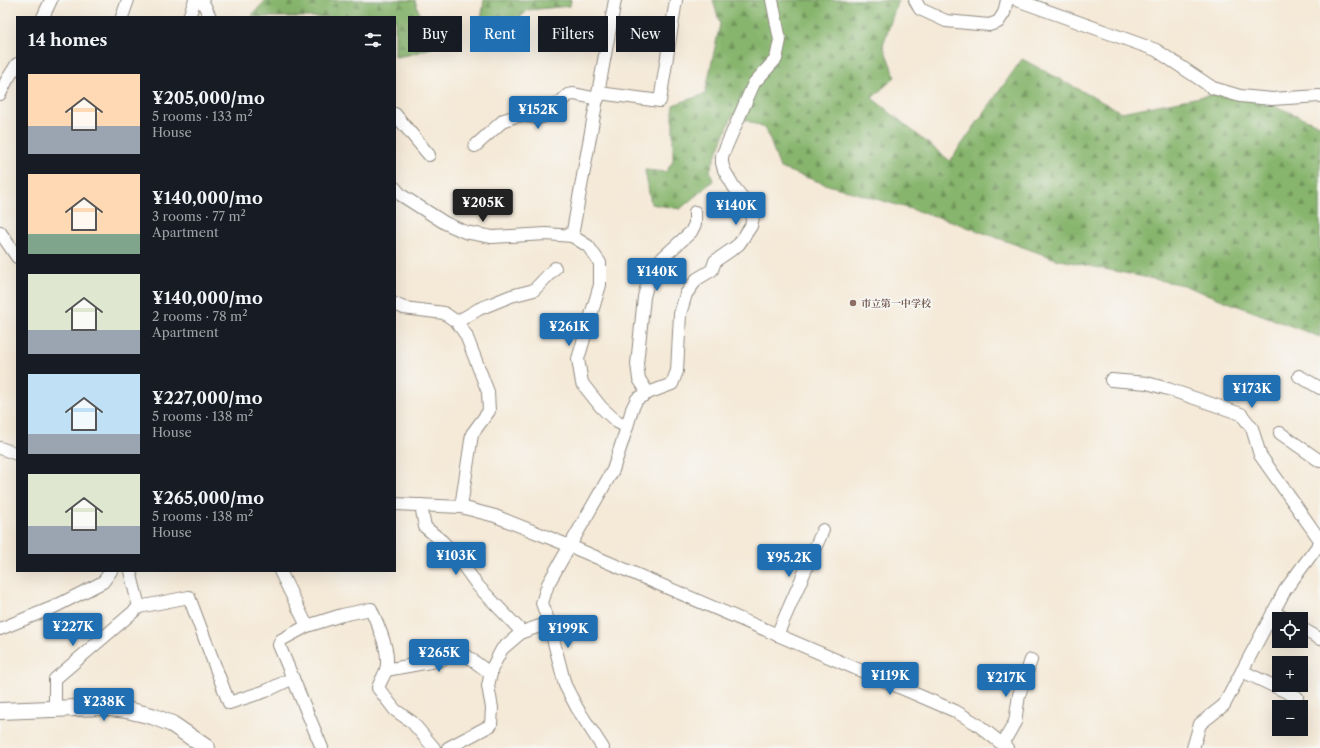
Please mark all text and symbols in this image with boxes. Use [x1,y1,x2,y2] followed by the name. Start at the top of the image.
[408,16,462,52] chip: Buy
[470,16,530,52] chip: Rent
[538,16,608,52] chip: Filters
[616,16,675,52] chip: New
[362,29,384,51] icon: filters
[28,30,107,50] text: 14 homes
[152,88,265,108] text: ¥205,000/mo
[60,90,108,138] icon: home
[510,96,566,130] pin: ¥152K
[518,101,558,117] text: ¥152K
[152,108,253,124] text: 5 rooms · 133 m²
[152,124,192,140] text: House
[152,188,263,208] text: ¥140,000/mo
[455,189,511,223] pin: ¥205K
[60,190,108,238] icon: home
[708,192,764,226] pin: ¥140K
[462,194,504,210] text: ¥205K
[715,197,757,213] text: ¥140K
[152,208,246,224] text: 3 rooms · 77 m²
[152,224,219,240] text: Apartment
[629,258,685,292] pin: ¥140K
[636,263,678,279] text: ¥140K
[152,288,263,308] text: ¥140,000/mo
[60,290,108,338] icon: home
[861,297,931,310] place label: 市立第一中学校
[848,298,858,308] marker: 市立第一中学校
[152,308,248,324] text: 2 rooms · 78 m²
[541,313,597,347] pin: ¥261K
[549,318,589,334] text: ¥261K
[152,324,219,340] text: Apartment
[1224,375,1280,409] pin: ¥173K
[1232,380,1272,396] text: ¥173K
[152,388,262,408] text: ¥227,000/mo
[60,390,108,438] icon: home
[152,408,253,424] text: 5 rooms · 138 m²
[152,424,192,440] text: House
[152,488,264,508] text: ¥265,000/mo
[60,490,108,538] icon: home
[152,508,253,524] text: 5 rooms · 138 m²
[152,524,192,540] text: House
[428,542,484,576] pin: ¥103K
[756,544,822,578] pin: ¥95.2K
[436,547,476,563] text: ¥103K
[766,549,812,565] text: ¥95.2K
[1272,612,1308,736] map controls
[1272,612,1308,648] button: locate
[45,613,101,647] pin: ¥227K
[540,615,596,649] pin: ¥199K
[52,618,94,634] text: ¥227K
[548,620,588,636] text: ¥199K
[411,639,467,673] pin: ¥265K
[418,644,460,660] text: ¥265K
[1272,656,1308,692] button: +
[862,662,918,696] pin: ¥119K
[978,664,1034,698] pin: ¥217K
[871,667,909,683] text: ¥119K
[986,669,1026,685] text: ¥217K
[76,688,132,722] pin: ¥238K
[83,693,125,709] text: ¥238K
[1272,700,1308,736] button: −

